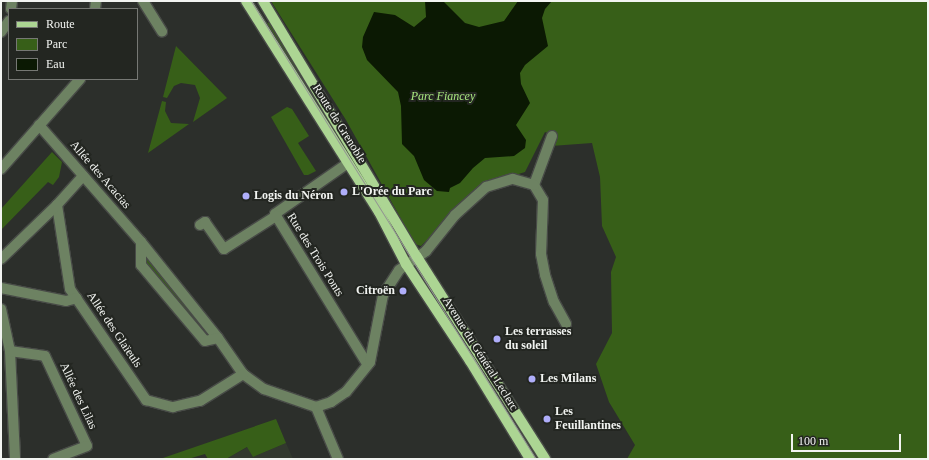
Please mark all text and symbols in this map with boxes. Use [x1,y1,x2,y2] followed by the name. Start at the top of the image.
[8,8,138,80] legend
[46,17,75,31] text: Route
[46,37,67,51] text: Parc
[46,57,65,71] text: Eau
[309,82,369,166] street label: Route de Grenoble
[411,90,475,104] park label: Parc Fiancey
[66,138,134,212] street label: Allée des Acacias
[352,185,432,199] place label: L'Orée du Parc
[339,187,349,197] marker: L'Orée du Parc
[254,189,333,203] place label: Logis du Néron
[241,191,251,201] marker: Logis du Néron
[283,211,347,299] street label: Rue des Trois Ponts
[356,284,395,298] place label: Citroën
[398,286,408,296] marker: Citroën
[83,290,145,370] street label: Allée des Glaïeuls
[439,294,521,414] street label: Avenue du Général Leclerc
[505,325,571,353] place label: Les terrasses du soleil
[492,334,502,344] marker: Les terrasses du soleil
[56,360,100,432] street label: Allée des Lilas
[540,372,596,386] place label: Les Milans
[527,374,537,384] marker: Les Milans
[555,405,621,433] place label: Les Feuillantines
[542,414,552,424] marker: Les Feuillantines
[793,426,903,452] scale bar
[798,434,828,448] text: 100 m

